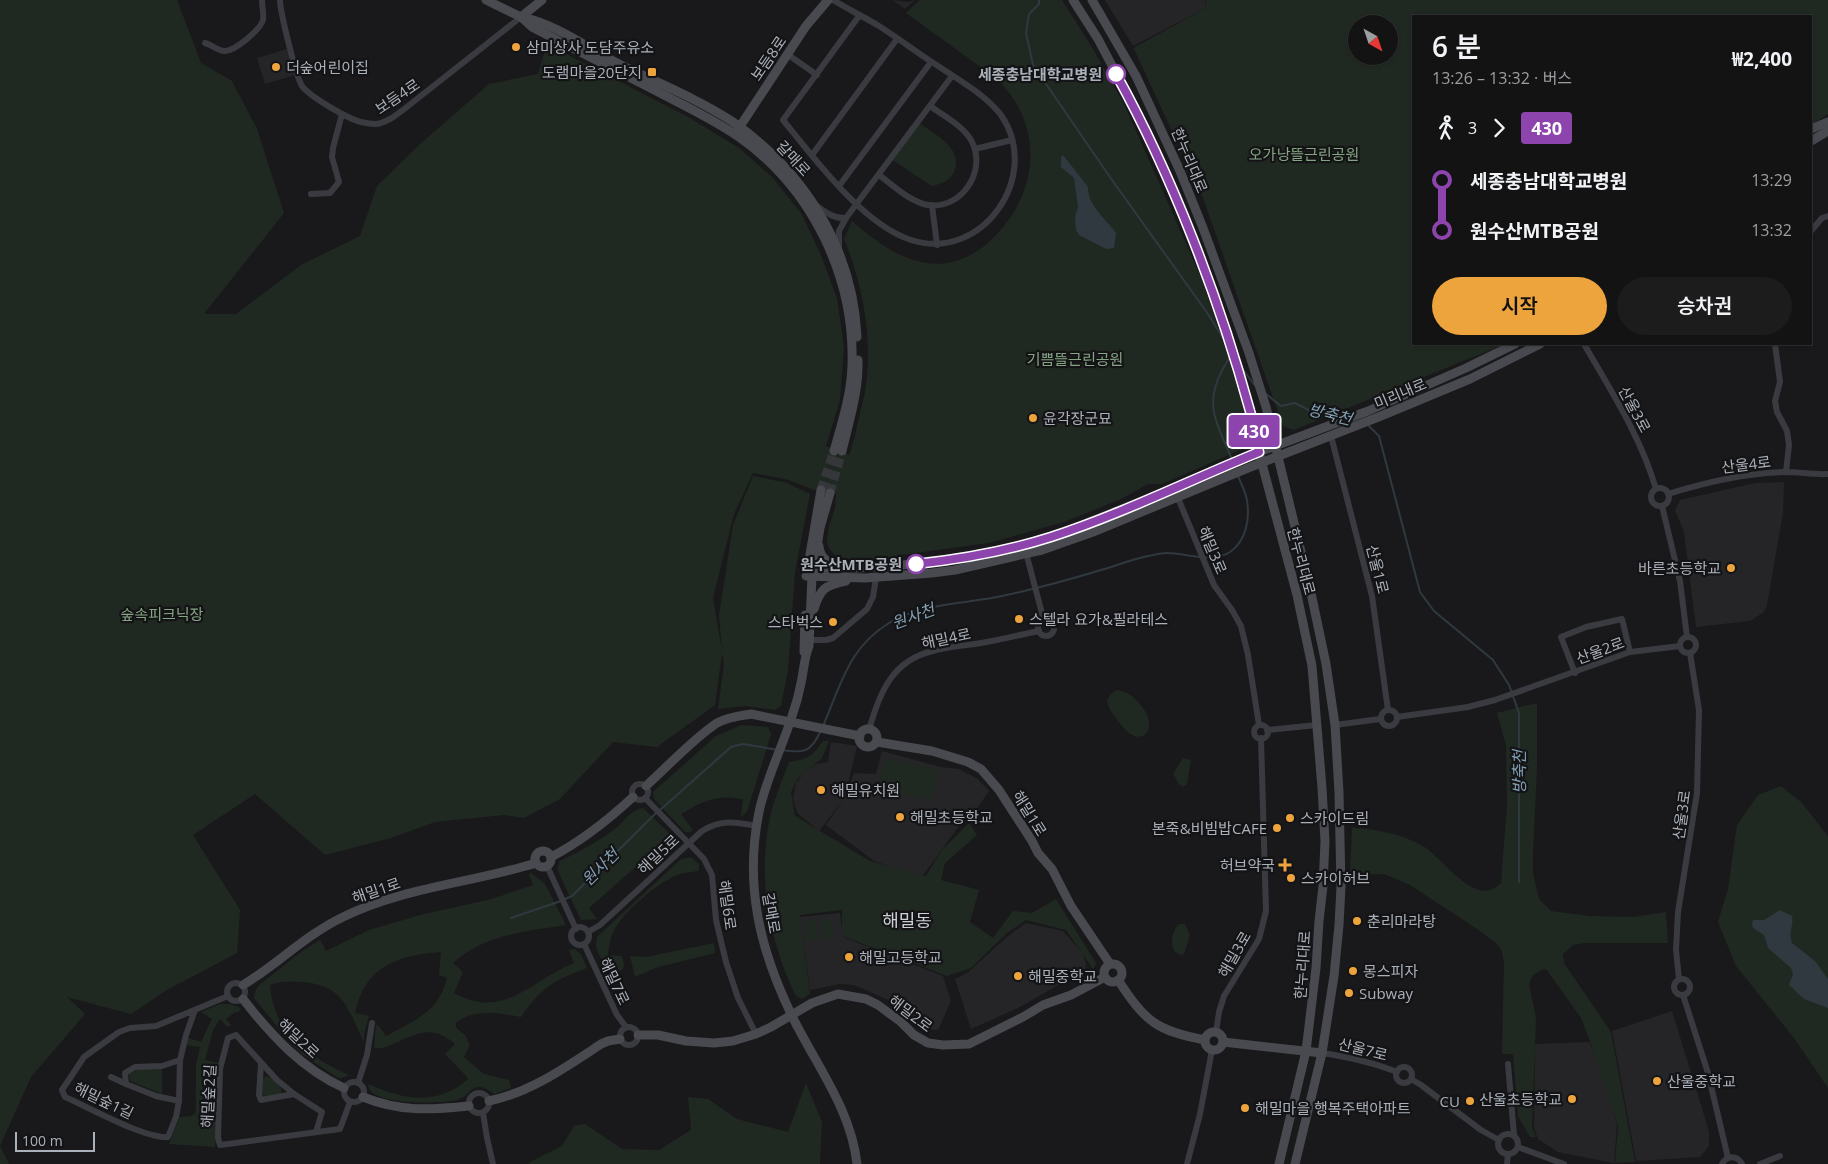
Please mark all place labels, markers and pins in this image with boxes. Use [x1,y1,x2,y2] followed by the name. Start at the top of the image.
[526,37,654,57] place label: 삼미상사 도담주유소
[510,41,522,53] marker: 삼미상사 도담주유소
[286,57,369,77] place label: 더숲어린이집
[270,61,282,73] marker: 더숲어린이집
[542,62,642,82] place label: 도램마을20단지
[978,64,1102,84] place label: 세종충남대학교병원
[1106,64,1126,84] marker: 세종충남대학교병원
[646,66,658,78] marker: 도램마을20단지
[1043,408,1112,428] place label: 윤각장군묘
[1027,412,1039,424] marker: 윤각장군묘
[800,554,902,574] place label: 원수산MTB공원
[906,554,926,574] marker: 원수산MTB공원
[1638,558,1721,578] place label: 바른초등학교
[1725,562,1737,574] marker: 바른초등학교
[1029,609,1168,629] place label: 스텔라 요가&필라테스
[768,612,823,632] place label: 스타벅스
[1013,613,1025,625] marker: 스텔라 요가&필라테스
[827,616,839,628] marker: 스타벅스
[831,780,900,800] place label: 해밀유치원
[815,784,827,796] marker: 해밀유치원
[910,807,993,827] place label: 해밀초등학교
[1300,808,1369,828] place label: 스카이드림
[894,811,906,823] marker: 해밀초등학교
[1284,812,1296,824] marker: 스카이드림
[1152,818,1267,838] place label: 본죽&비빔밥CAFE
[1271,822,1283,834] marker: 본죽&비빔밥CAFE
[1220,855,1275,875] place label: 허브약국
[1279,859,1291,871] marker: 허브약국
[1301,868,1370,888] place label: 스카이허브
[1285,872,1297,884] marker: 스카이허브
[1367,911,1436,931] place label: 춘리마라탕
[1351,915,1363,927] marker: 춘리마라탕
[859,947,942,967] place label: 해밀고등학교
[843,951,855,963] marker: 해밀고등학교
[1363,961,1418,981] place label: 몽스피자
[1347,965,1359,977] marker: 몽스피자
[1028,966,1097,986] place label: 해밀중학교
[1012,970,1024,982] marker: 해밀중학교
[1359,983,1414,1003] place label: Subway
[1343,987,1355,999] marker: Subway
[1667,1071,1736,1091] place label: 산울중학교
[1651,1075,1663,1087] marker: 산울중학교
[1479,1089,1562,1109] place label: 산울초등학교
[1440,1091,1460,1111] place label: CU
[1566,1093,1578,1105] marker: 산울초등학교
[1464,1095,1476,1107] marker: CU
[1255,1098,1411,1118] place label: 해밀마을 행복주택아파트
[1239,1102,1251,1114] marker: 해밀마을 행복주택아파트

